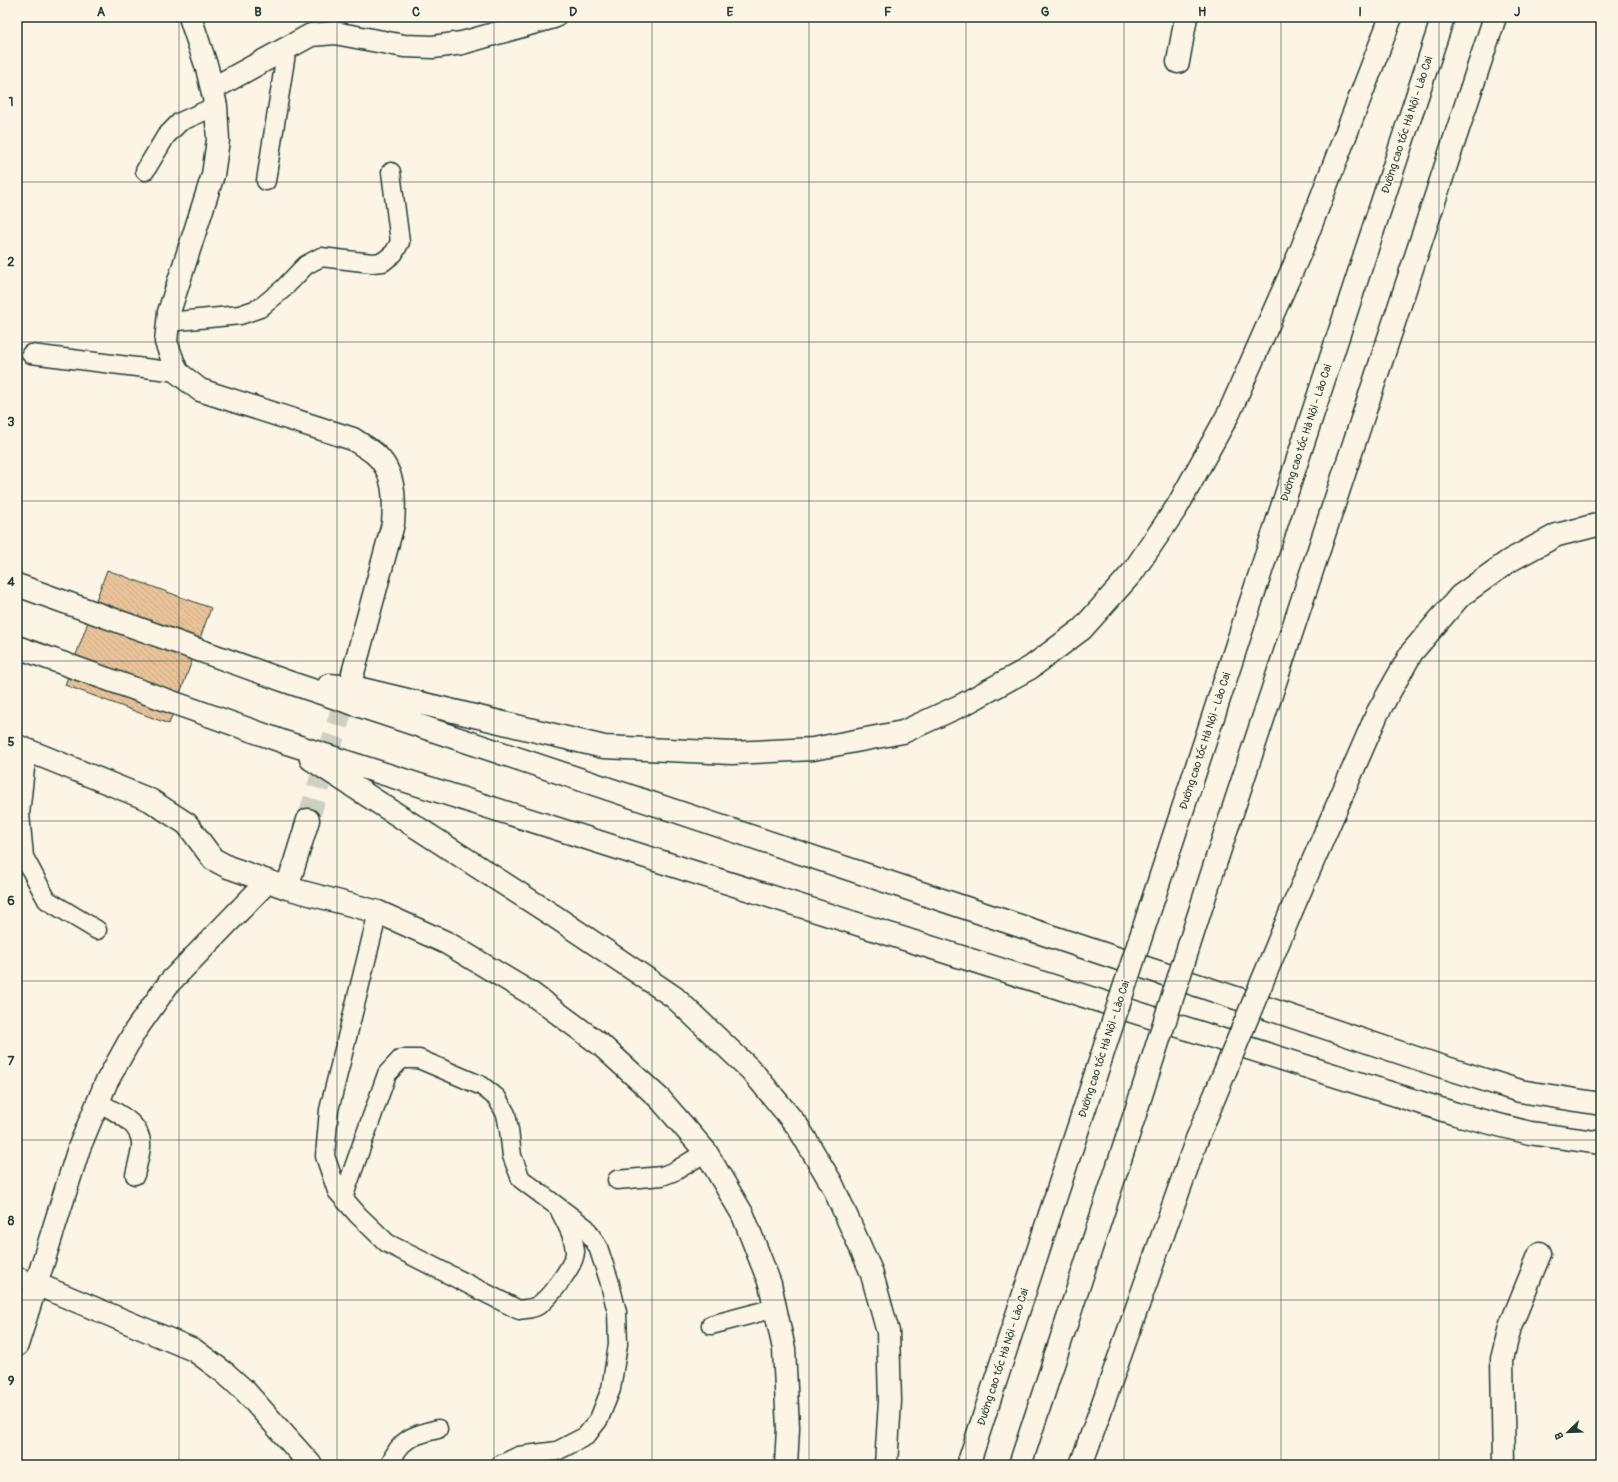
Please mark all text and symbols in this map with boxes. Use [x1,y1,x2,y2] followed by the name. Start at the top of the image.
[97,4,106,20] text: A
[254,4,262,20] text: B
[412,4,420,20] text: C
[569,4,577,20] text: D
[727,4,734,20] text: E
[884,4,892,20] text: F
[1041,4,1050,20] text: G
[1198,4,1206,20] text: H
[1358,4,1362,20] text: I
[1514,4,1520,20] text: J
[1379,55,1435,195] street label: Đường cao tốc Hà Nội - Lào Cai
[8,94,14,110] text: 1
[7,254,15,270] text: 2
[1278,363,1334,503] street label: Đường cao tốc Hà Nội - Lào Cai
[7,414,15,430] text: 3
[7,574,15,590] text: 4
[1177,671,1233,811] street label: Đường cao tốc Hà Nội - Lào Cai
[7,734,15,750] text: 5
[7,893,15,909] text: 6
[1076,979,1132,1119] street label: Đường cao tốc Hà Nội - Lào Cai
[8,1053,15,1069] text: 7
[8,1213,15,1229] text: 8
[975,1287,1031,1427] street label: Đường cao tốc Hà Nội - Lào Cai
[8,1373,15,1389] text: 9
[1548,1412,1588,1452] north arrow
[1552,1430,1566,1441] text: B

